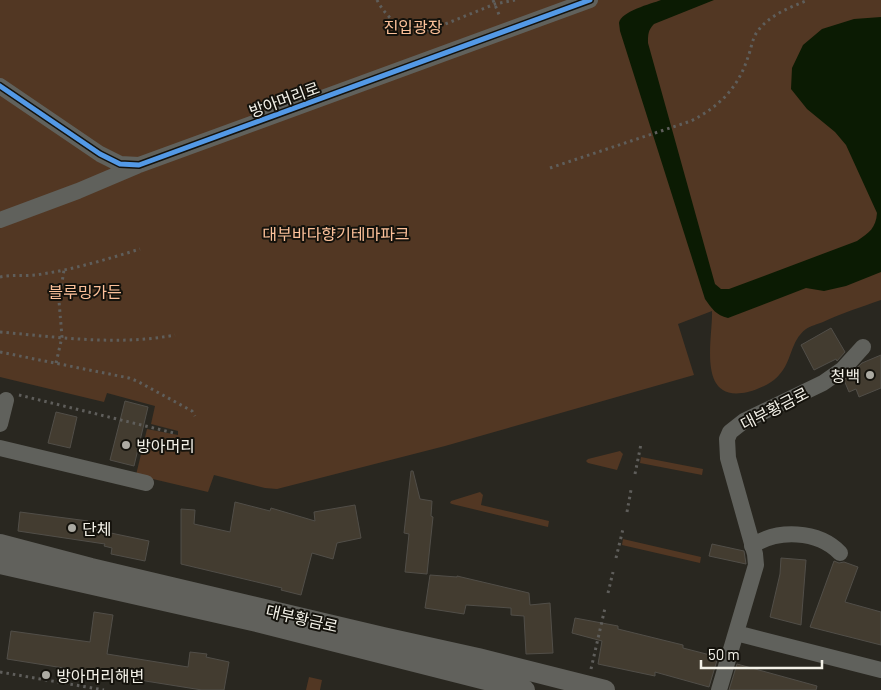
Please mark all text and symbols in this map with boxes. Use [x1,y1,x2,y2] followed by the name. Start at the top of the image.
[384,17,443,36] park label: 진입광장
[246,77,322,121] street label: 방아머리로
[262,224,410,243] park label: 대부바다향기테마파크
[48,282,122,301] park label: 블루밍가든
[831,366,860,385] place label: 청백
[864,369,876,381] marker: 청백
[737,383,811,433] street label: 대부황금로
[136,436,195,455] place label: 방아머리
[120,439,132,451] marker: 방아머리
[82,519,111,538] place label: 단체
[66,522,78,534] marker: 단체
[264,600,340,636] street label: 대부황금로
[701,638,822,670] scale bar
[708,645,740,663] text: 50 m
[56,666,144,685] place label: 방아머리해변
[40,669,52,681] marker: 방아머리해변

